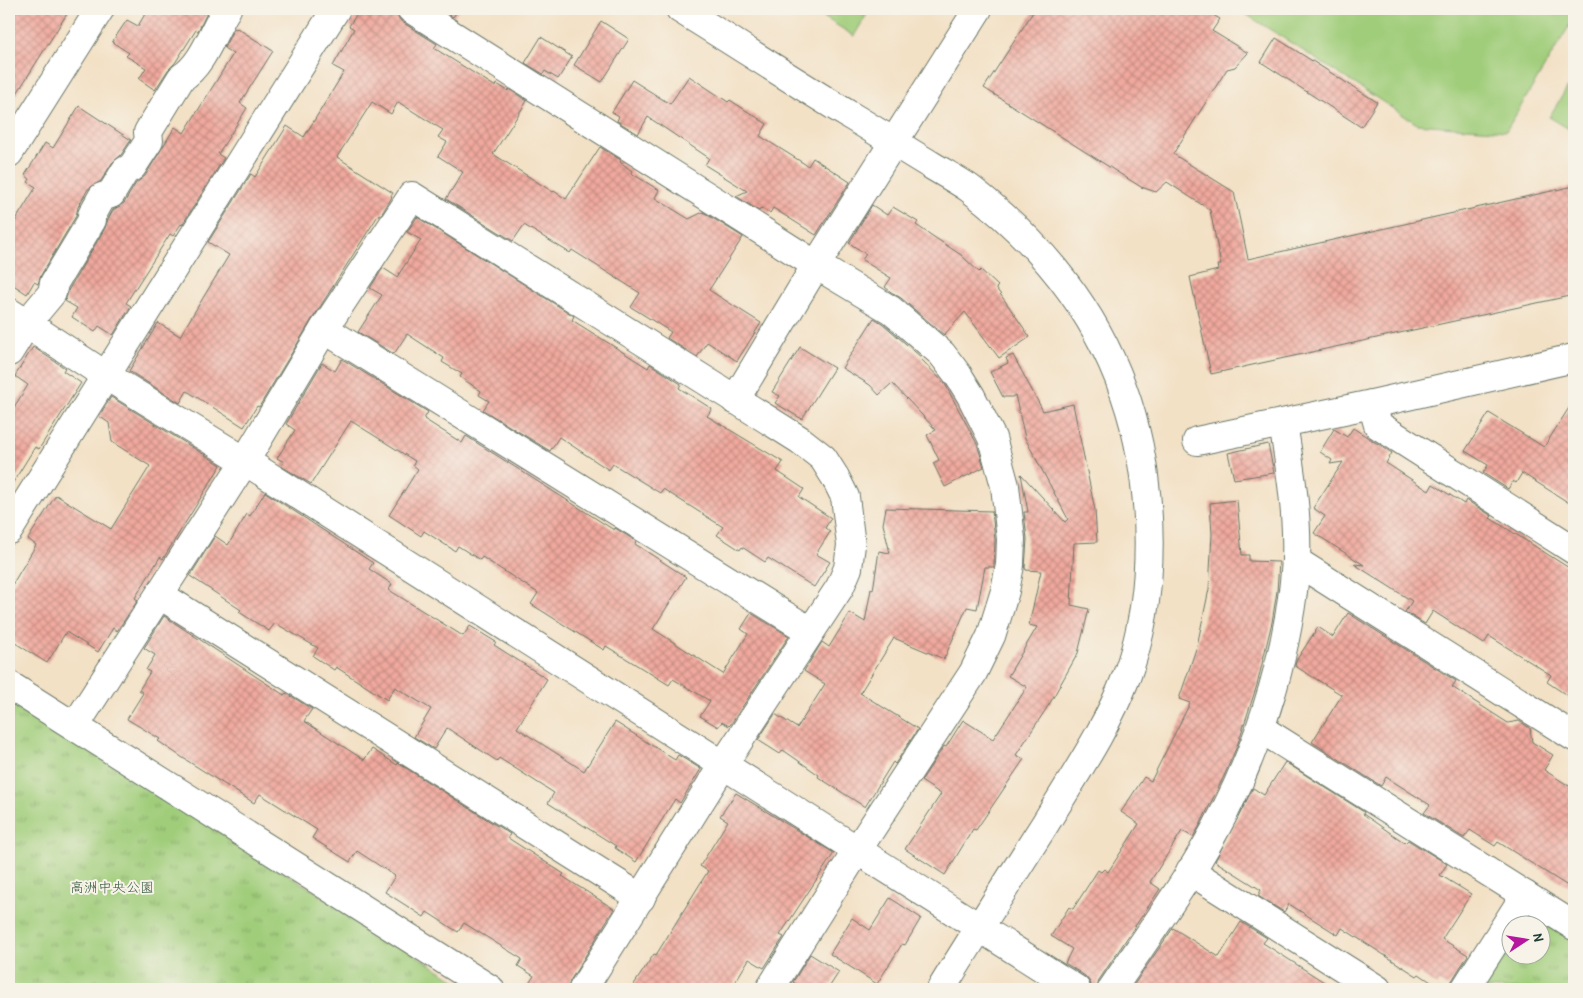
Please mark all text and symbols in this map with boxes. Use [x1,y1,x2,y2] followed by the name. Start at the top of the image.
[70,877,154,896] park label: 高洲中央公園
[1500,916,1550,966] north arrow
[1529,932,1549,943] text: N

